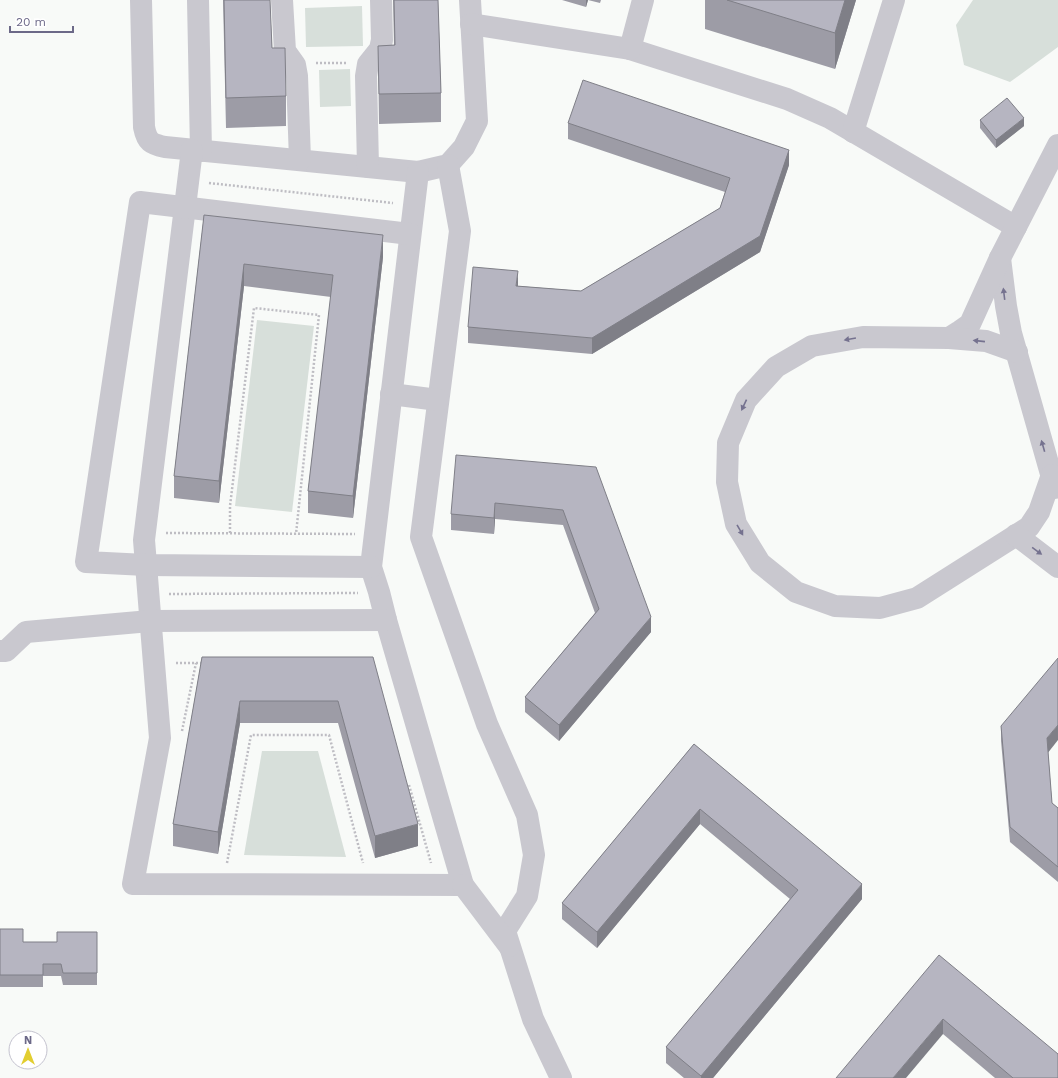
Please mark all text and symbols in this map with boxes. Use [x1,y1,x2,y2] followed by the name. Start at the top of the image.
[10,8,73,34] scale bar
[16,15,46,29] text: 20 m
[1001,288,1007,300] one-way arrow
[844,336,856,342] one-way arrow
[973,337,986,344] one-way arrow
[741,399,747,411] one-way arrow
[1040,440,1046,453] one-way arrow
[736,524,743,536] one-way arrow
[1031,547,1042,555] one-way arrow
[8,1030,48,1070] north arrow
[24,1034,32,1047] text: N

